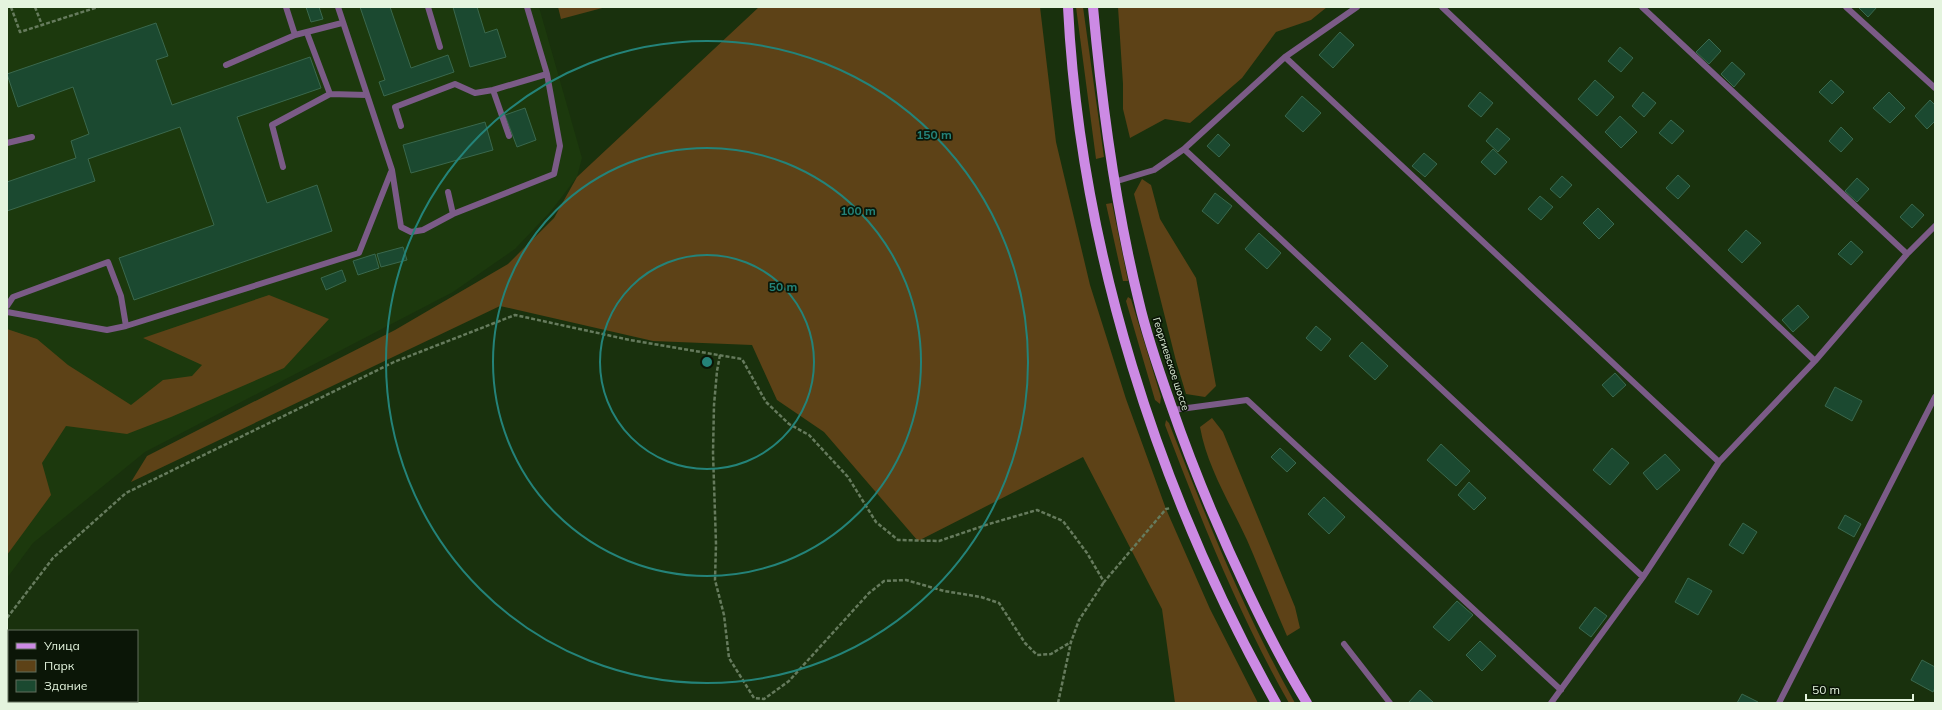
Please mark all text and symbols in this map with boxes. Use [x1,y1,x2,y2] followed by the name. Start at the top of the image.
[916,127,952,142] text: 150 m
[840,203,876,218] text: 100 m
[769,279,797,294] text: 50 m
[1150,316,1192,413] street label: Георгиевское шоссе
[700,355,714,369] centre of rings
[8,630,138,702] legend
[43,638,80,653] text: Улица
[44,658,75,673] text: Парк
[1806,676,1913,702] scale bar
[44,678,88,693] text: Здание
[1812,682,1840,697] text: 50 m

